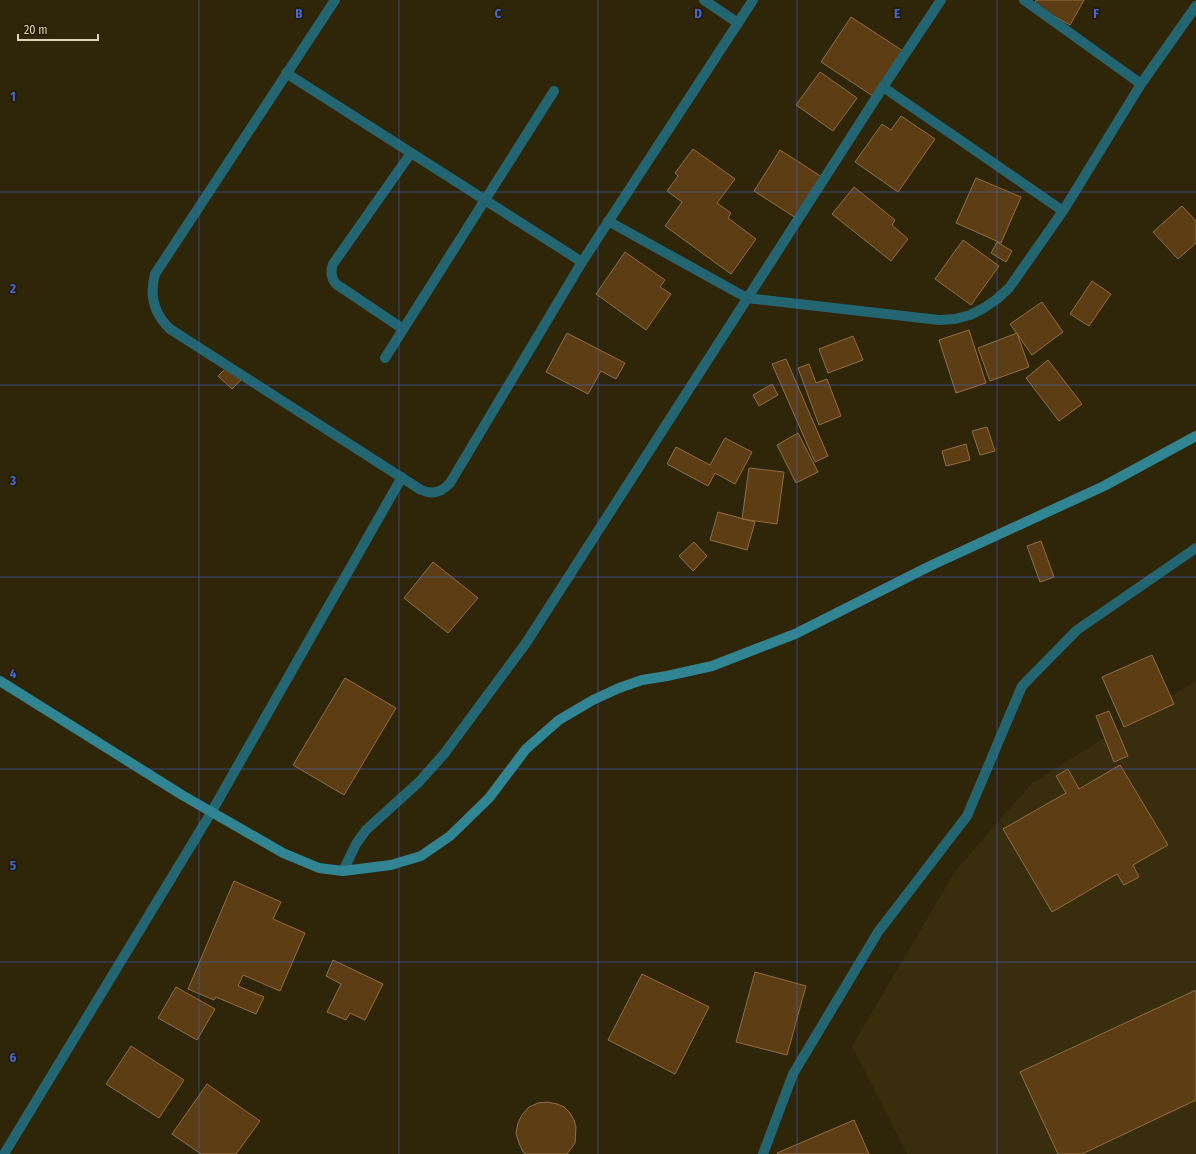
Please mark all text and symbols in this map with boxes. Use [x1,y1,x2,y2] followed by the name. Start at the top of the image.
[295,6,303,21] text: B
[495,6,502,21] text: C
[694,6,702,21] text: D
[894,6,900,21] text: E
[1093,6,1099,21] text: F
[18,16,98,42] scale bar
[24,23,48,37] text: 20 m
[10,89,16,104] text: 1
[9,281,16,296] text: 2
[9,473,16,488] text: 3
[10,666,17,681] text: 4
[10,858,16,873] text: 5
[10,1050,17,1065] text: 6

